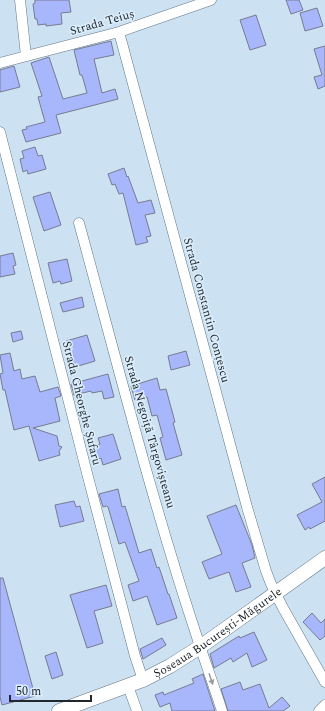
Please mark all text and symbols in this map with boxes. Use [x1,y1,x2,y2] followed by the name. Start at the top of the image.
[68,4,137,41] street label: Strada Teiuș
[178,236,235,385] street label: Strada Constantin Conțescu
[57,339,106,467] street label: Strada Gheorghe Șufaru
[119,354,180,511] street label: Strada Negoiță Târgovișteanu
[150,583,286,683] street label: Șoseaua București-Măgurele
[208,674,214,686] one-way arrow
[10,677,91,703] scale bar
[16,682,41,701] text: 50 m

